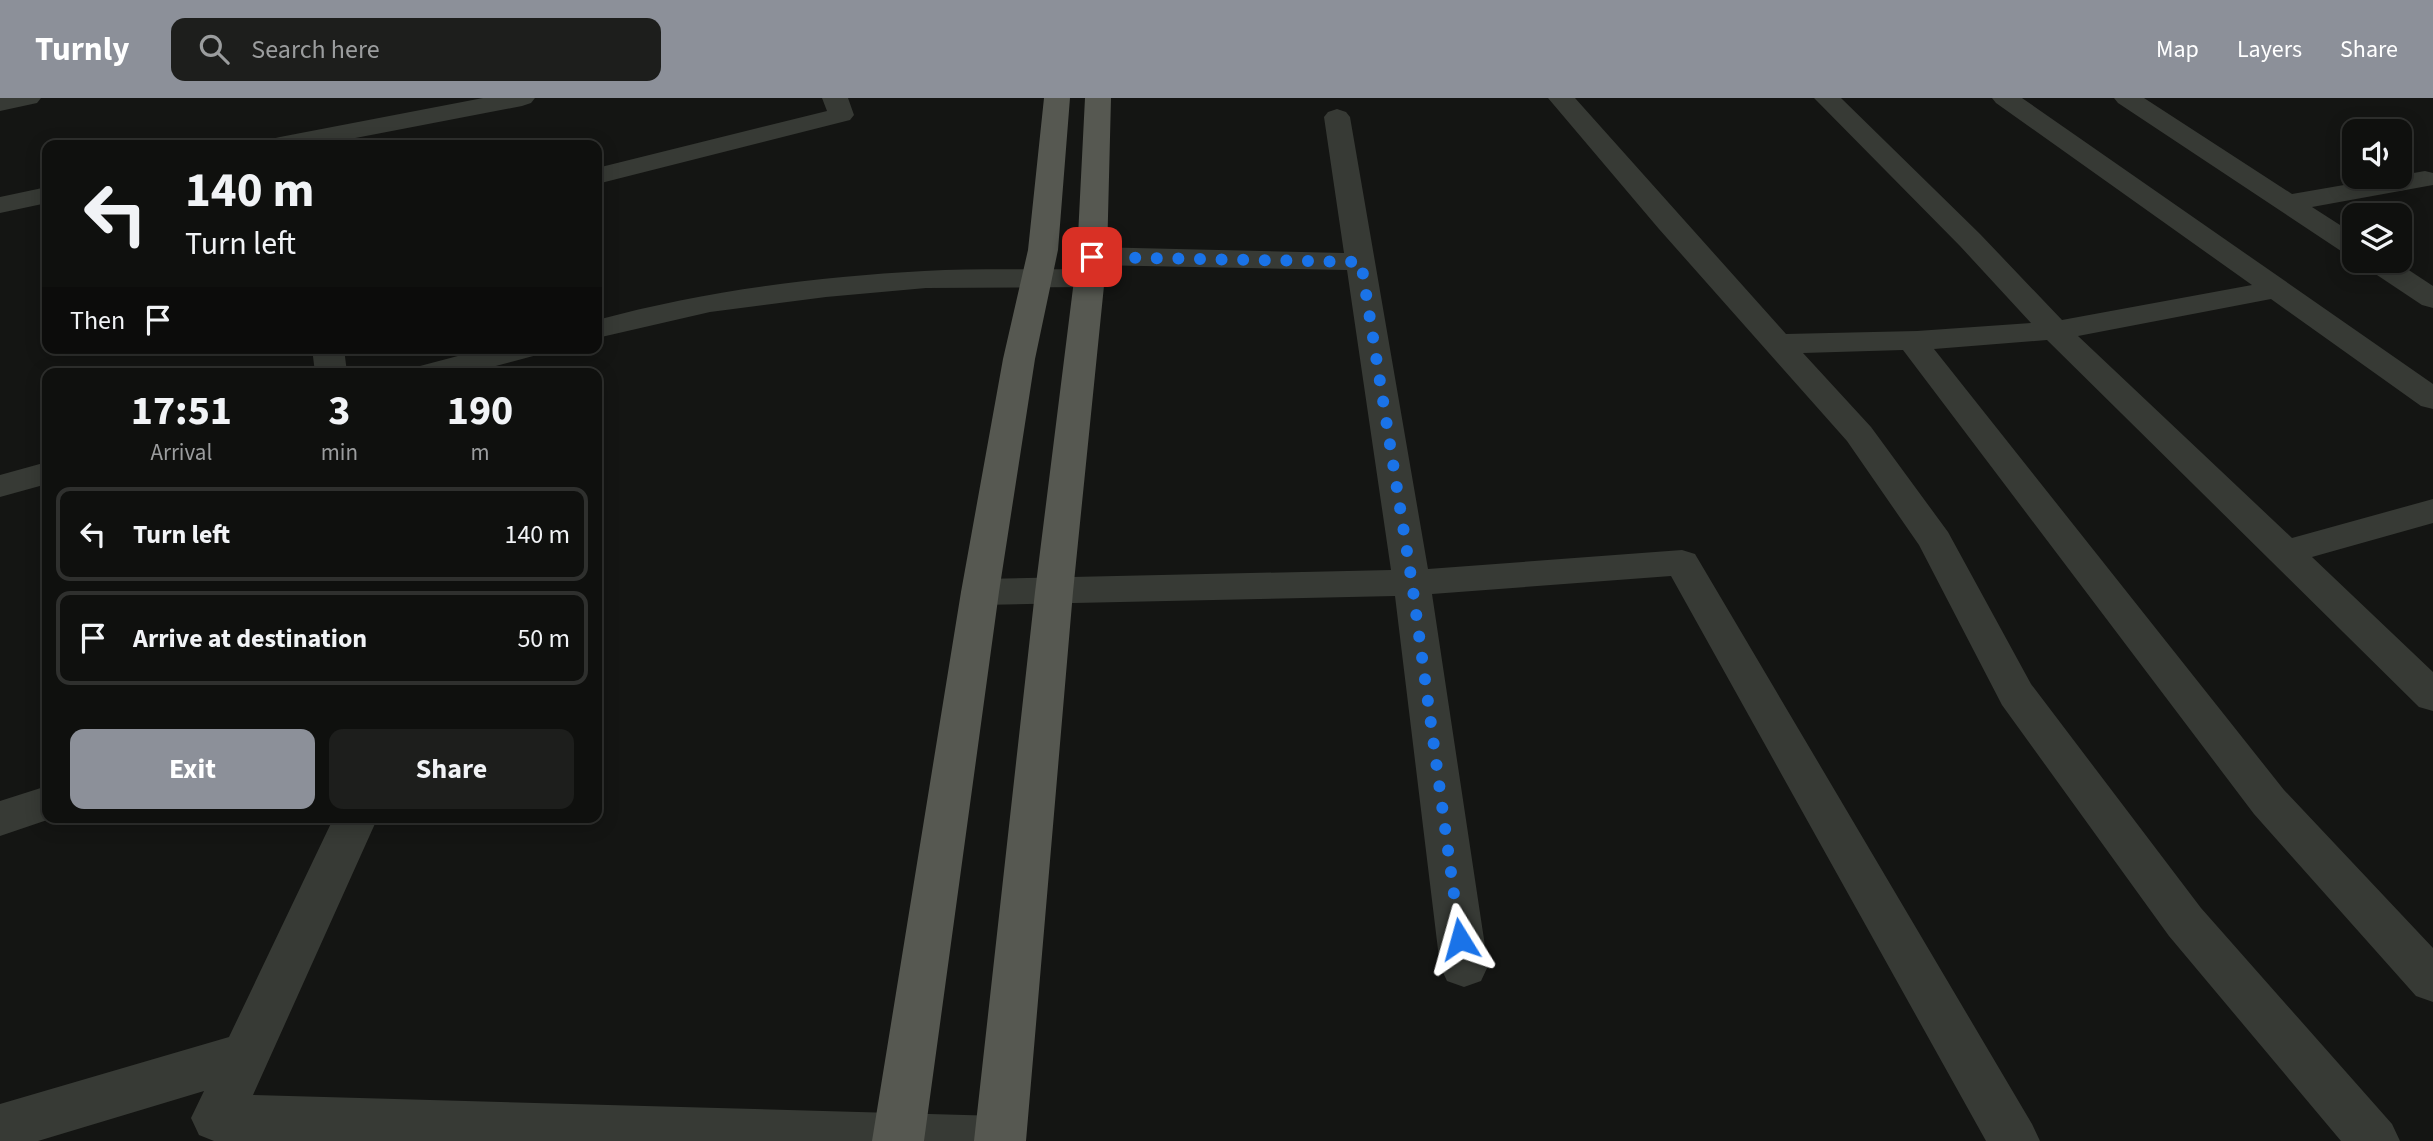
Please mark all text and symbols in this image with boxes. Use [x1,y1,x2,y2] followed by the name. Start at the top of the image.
[171,18,661,81] search box
[35,26,129,73] text: Turnly
[195,30,233,68] icon: search
[251,31,380,68] text: Search here
[2156,32,2199,67] text: Map
[2237,32,2302,67] text: Layers
[2340,32,2398,67] text: Share
[2342,119,2412,273] map controls
[2342,119,2412,189] button: sound
[185,156,314,226] text: 140 m
[70,168,161,259] icon: left
[2342,203,2412,273] button: layers
[185,221,296,267] text: Turn left
[1062,227,1122,287] pin
[1073,238,1111,276] icon: arrive
[139,301,177,339] icon: arrive
[70,302,125,339] text: Then
[131,381,232,441] text: 17:51
[328,381,350,441] text: 3
[447,381,513,441] text: 190
[150,436,212,469] text: Arrival
[321,436,358,469] text: min
[470,436,490,469] text: m
[74,515,112,553] icon: left
[133,516,230,553] text: Turn left
[504,516,570,553] text: 140 m
[74,619,112,657] icon: arrive
[133,620,367,657] text: Arrive at destination
[517,620,570,657] text: 50 m
[70,729,315,809] button: Exit
[329,729,574,809] button: Share
[1423,902,1497,976] position arrow

